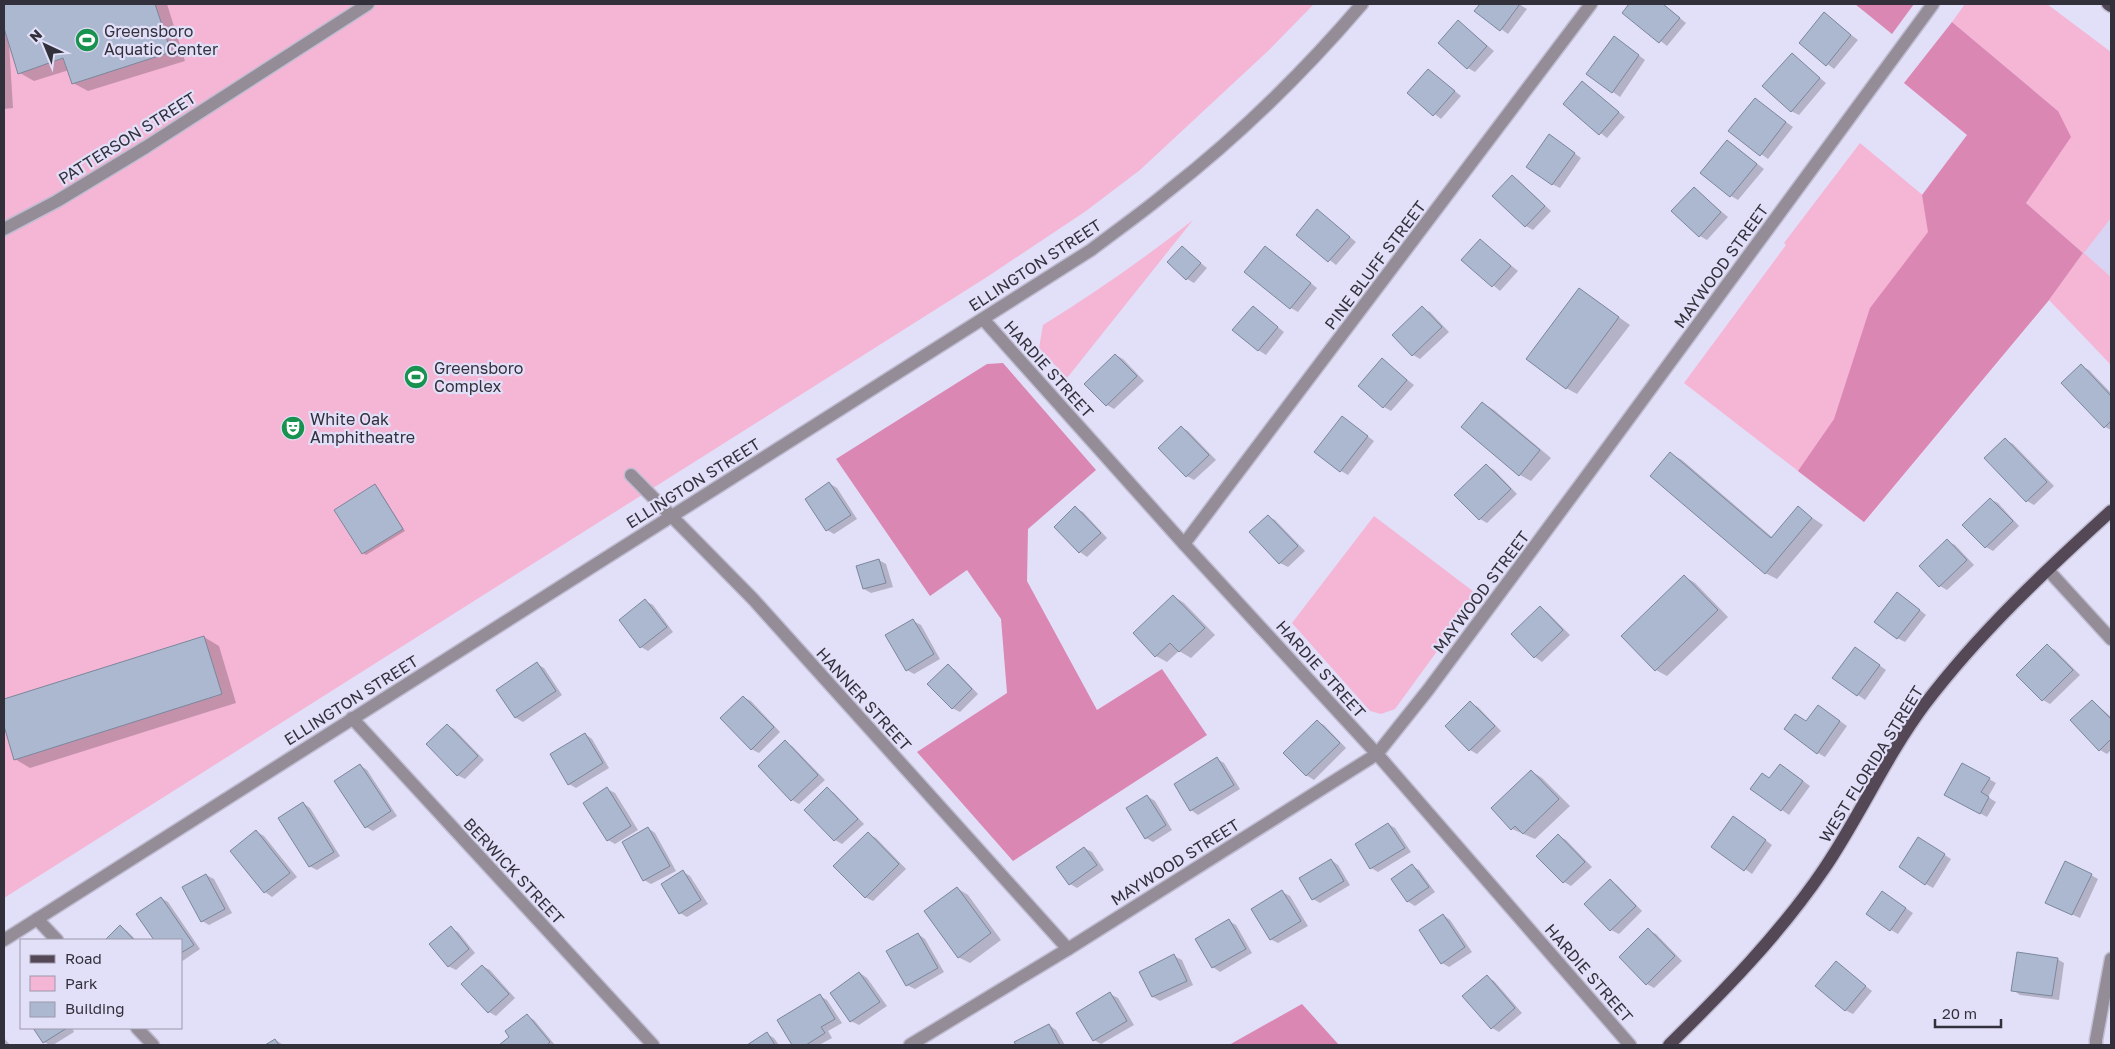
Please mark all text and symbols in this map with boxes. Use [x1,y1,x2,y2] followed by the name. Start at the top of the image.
[20,20,70,70] north arrow
[104,21,218,59] place label: Greensboro Aquatic Center
[26,25,45,45] text: N
[74,27,100,53] sports icon: Greensboro Aquatic Center
[54,87,200,188] street label: PATTERSON STREET
[1320,197,1430,333] street label: PINE BLUFF STREET
[1669,200,1773,332] street label: MAYWOOD STREET
[965,215,1105,315] street label: ELLINGTON STREET
[1000,316,1098,422] street label: HARDIE STREET
[434,358,523,396] place label: Greensboro Complex
[403,364,429,390] sports icon: Greensboro Complex
[310,409,415,447] place label: White Oak Amphitheatre
[280,415,306,441] theatre icon: White Oak Amphitheatre
[622,434,764,532] street label: ELLINGTON STREET
[1428,527,1534,657] street label: MAYWOOD STREET
[1272,616,1370,722] street label: HARDIE STREET
[812,643,916,755] street label: HANNER STREET
[280,651,422,749] street label: ELLINGTON STREET
[1815,682,1927,846] street label: WEST FLORIDA STREET
[460,814,568,928] street label: BERWICK STREET
[1107,814,1243,910] street label: MAYWOOD STREET
[1541,920,1637,1026] street label: HARDIE STREET
[20,939,182,1029] legend
[65,949,102,967] text: Road
[65,974,98,992] text: Park
[1935,996,2001,1028] scale bar
[65,999,125,1017] text: Building
[1942,1004,1977,1022] text: 20 m

